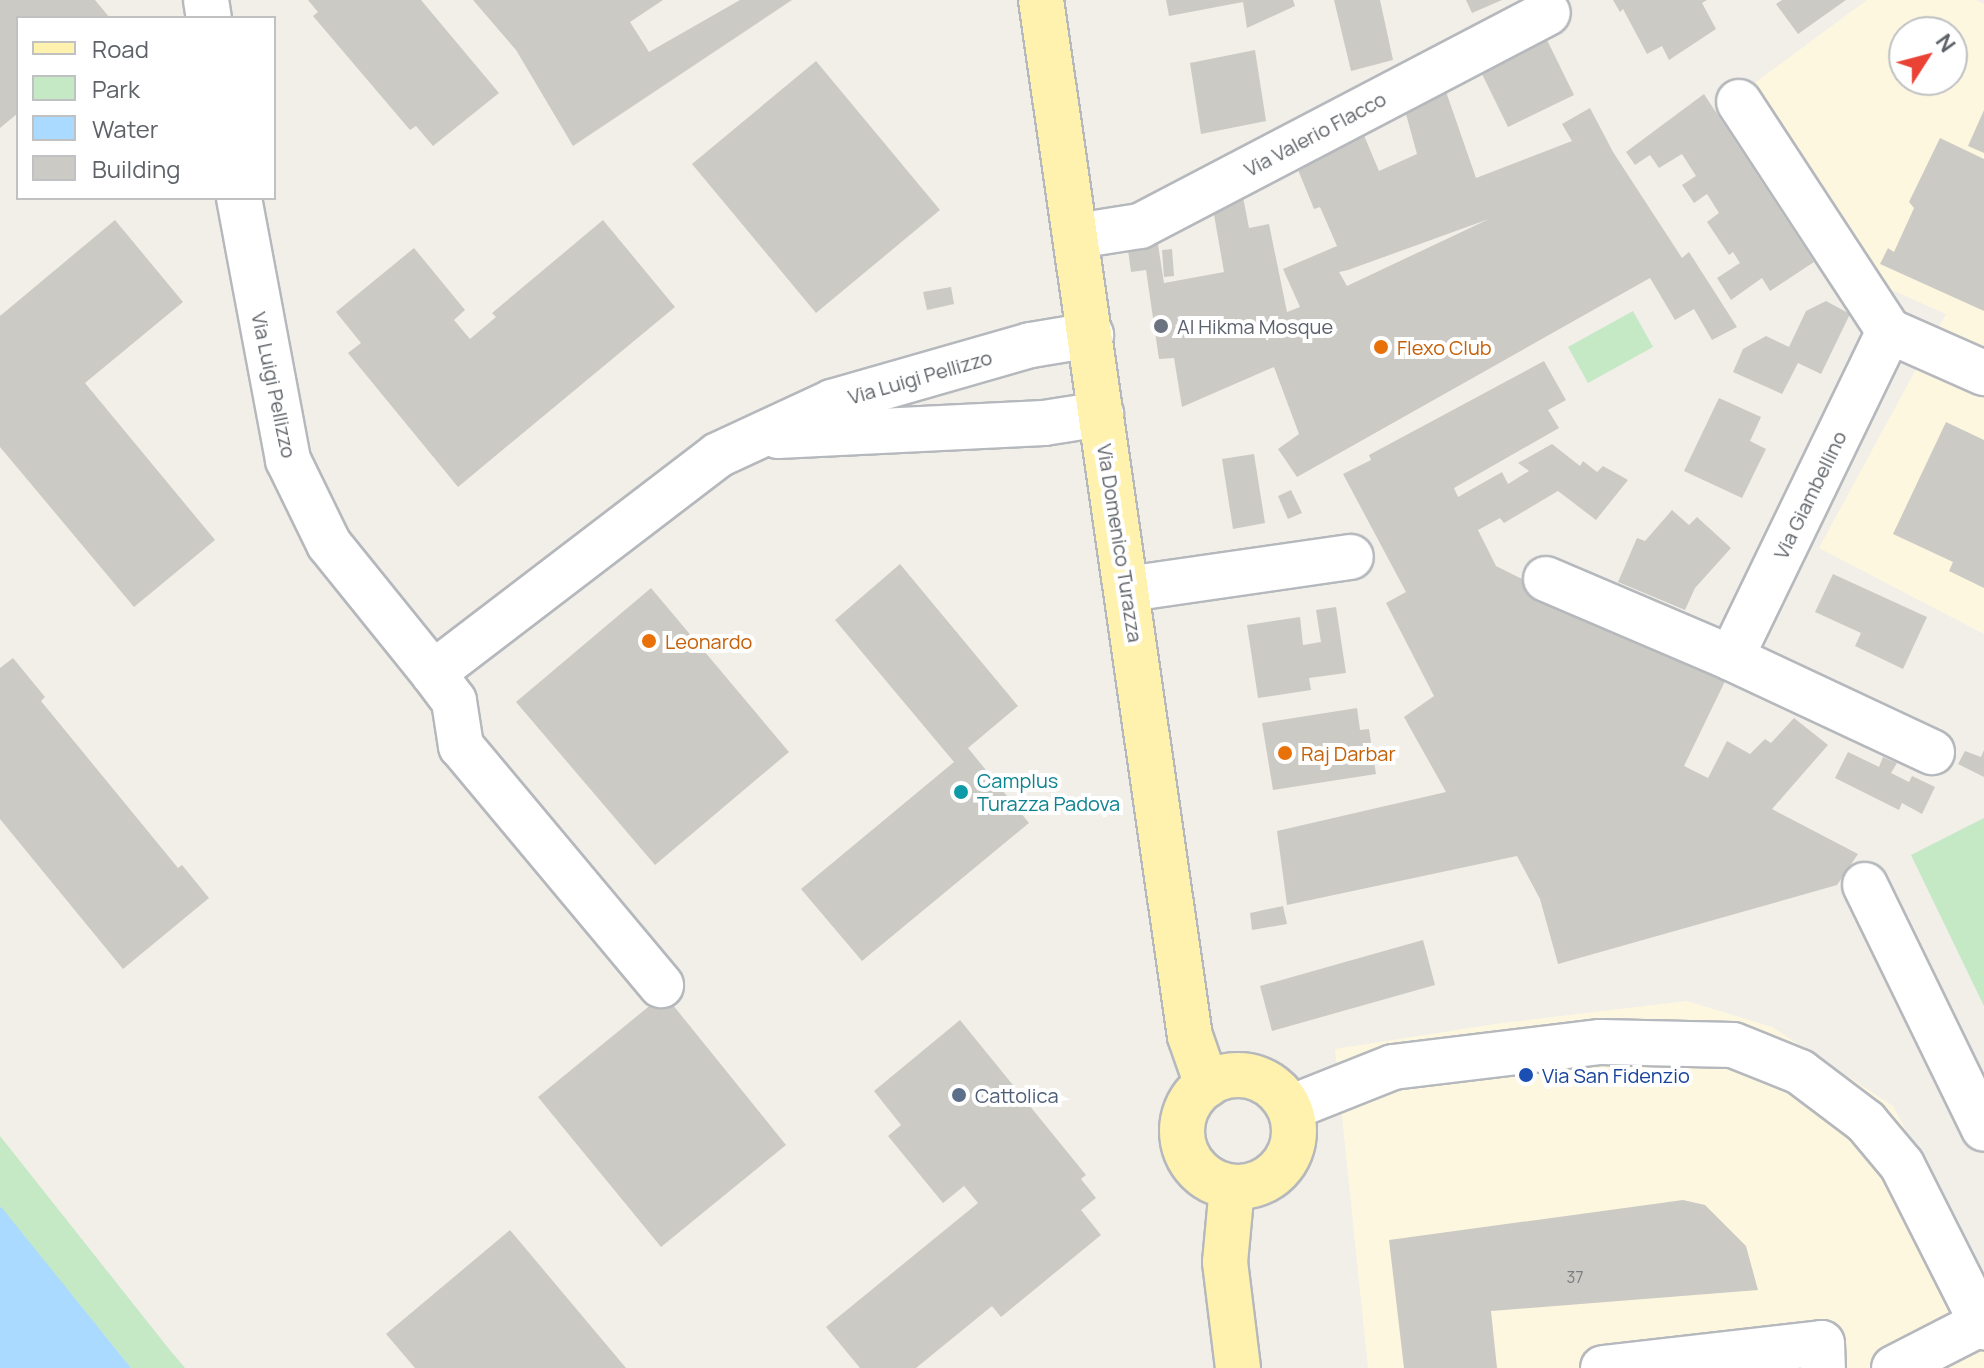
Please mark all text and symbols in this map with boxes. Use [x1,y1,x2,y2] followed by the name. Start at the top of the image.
[16,16,276,200] legend
[1888,16,1968,96] north arrow
[1929,28,1963,58] text: N
[92,32,149,65] text: Road
[92,72,140,105] text: Park
[1240,87,1390,181] street label: Via Valerio Flacco
[92,112,159,145] text: Water
[92,152,180,185] text: Building
[247,310,301,460] street label: Via Luigi Pellizzo
[1177,314,1333,338] place label: Al Hikma Mosque
[1152,317,1170,335] marker: Al Hikma Mosque
[1397,335,1492,359] place label: Flexo Club
[1372,338,1390,356] marker: Flexo Club
[845,345,995,409] street label: Via Luigi Pellizzo
[1769,427,1851,563] street label: Via Giambellino
[1092,442,1148,644] street label: Via Domenico Turazza
[665,629,752,653] place label: Leonardo
[640,632,658,650] marker: Leonardo
[1301,741,1396,765] place label: Raj Darbar
[1276,744,1294,762] marker: Raj Darbar
[977,768,1120,815] place label: Camplus Turazza Padova
[952,783,970,801] marker: Camplus Turazza Padova
[1542,1063,1690,1087] place label: Via San Fidenzio
[1517,1066,1535,1084] marker: Via San Fidenzio
[975,1083,1059,1107] place label: Cattolica
[950,1086,968,1104] marker: Cattolica
[1567,1267,1583,1287] house number: 37

